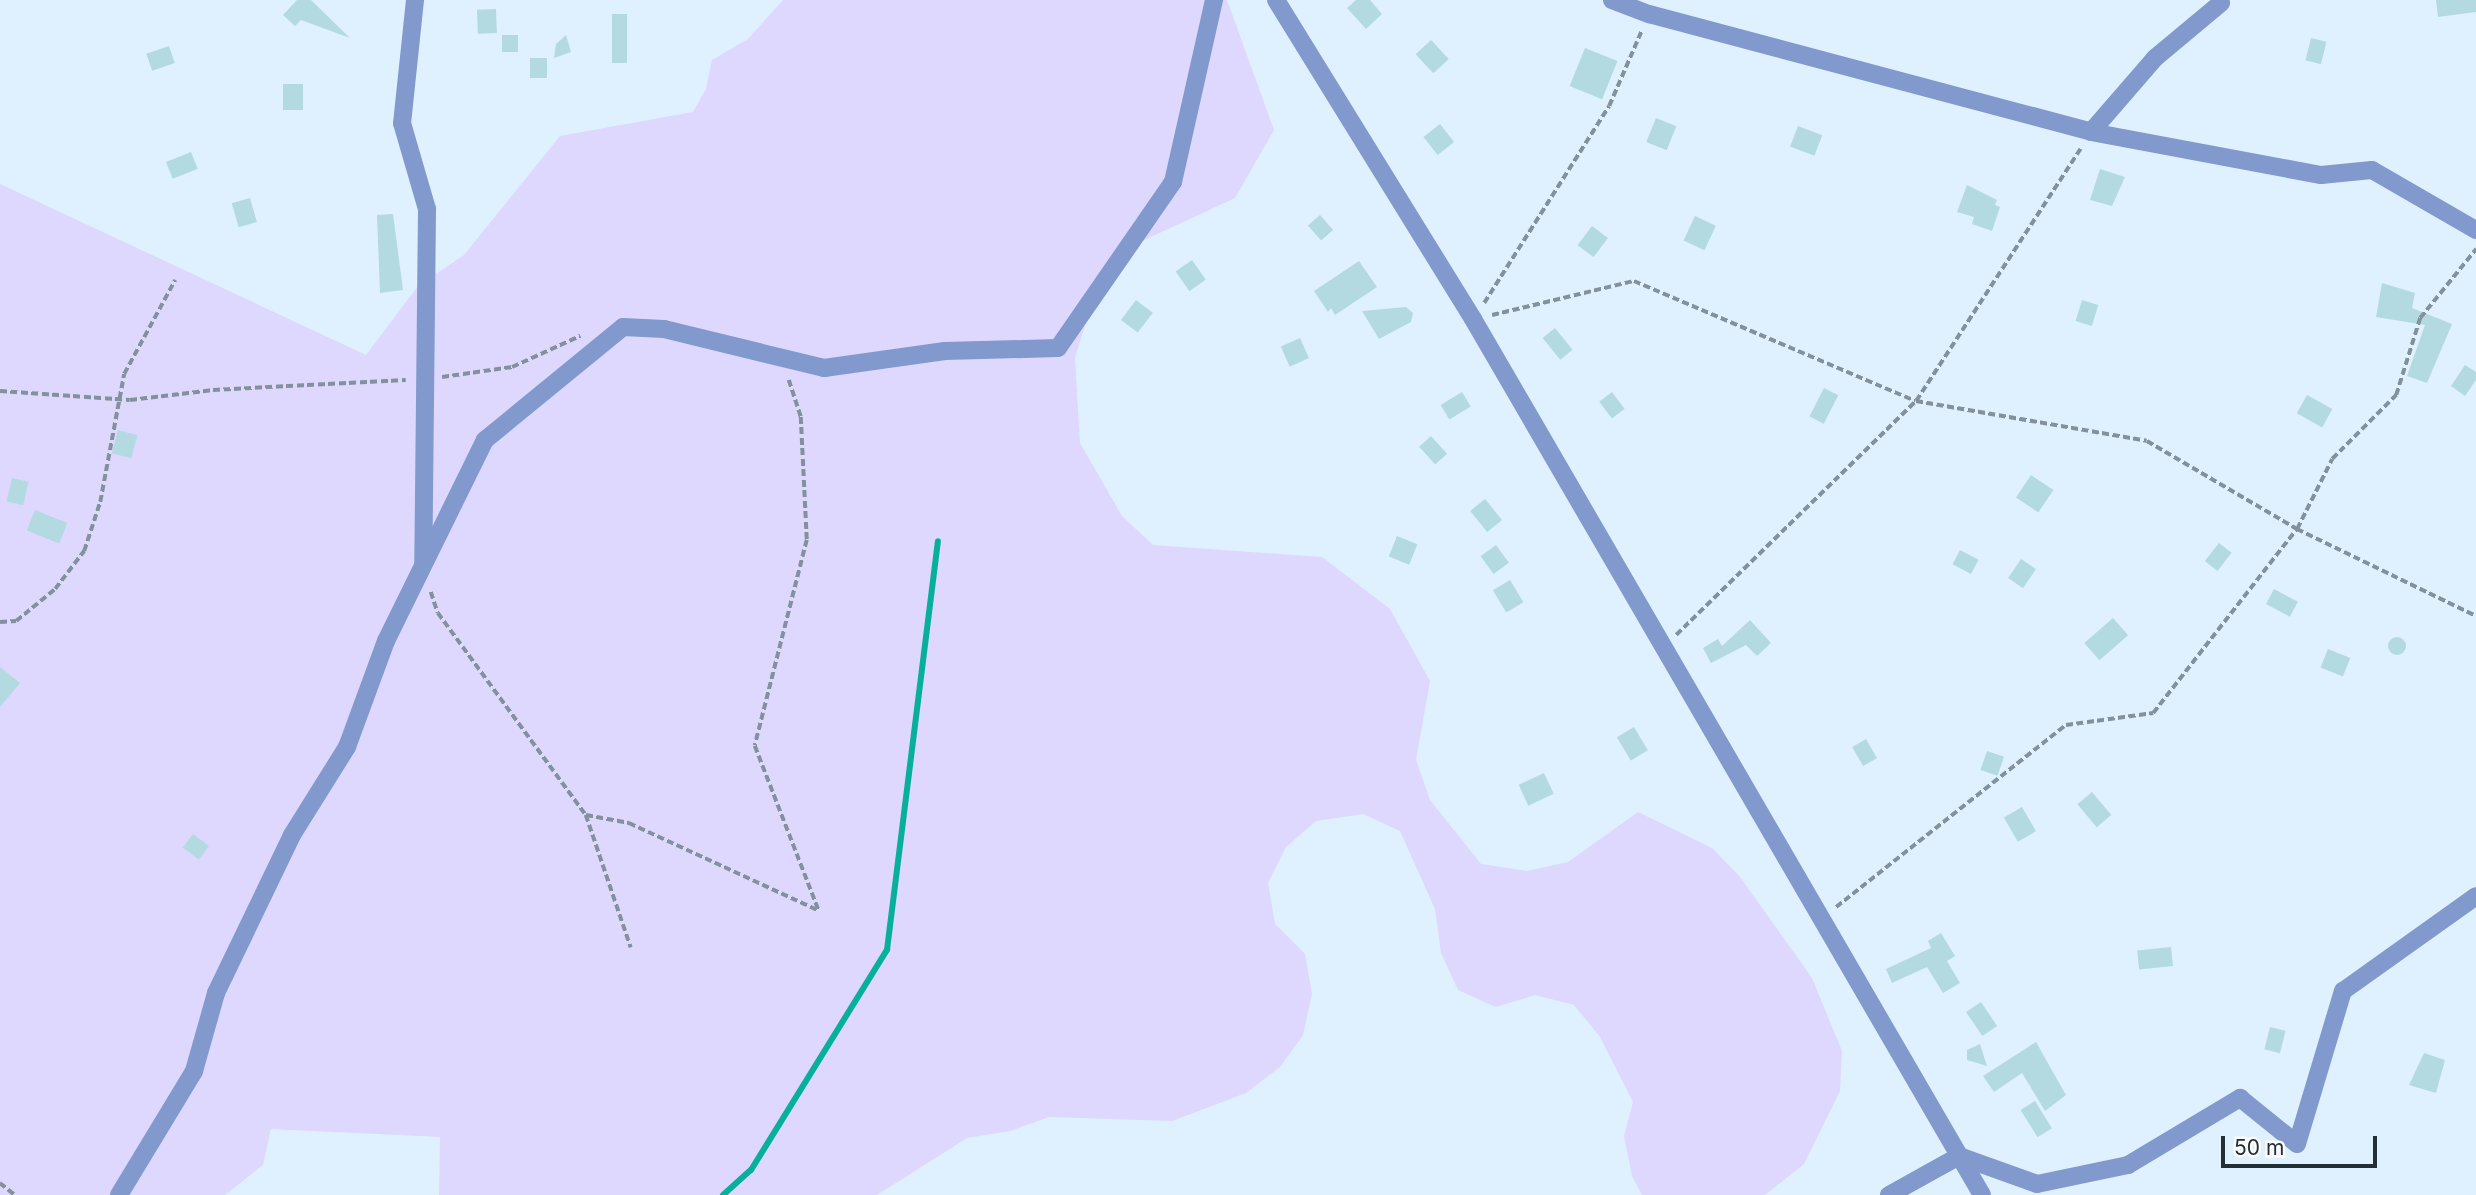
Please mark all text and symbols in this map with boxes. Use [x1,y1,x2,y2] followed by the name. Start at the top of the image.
[2224,1122,2380,1166] scale bar
[2234,1135,2284,1160] text: 50 m

